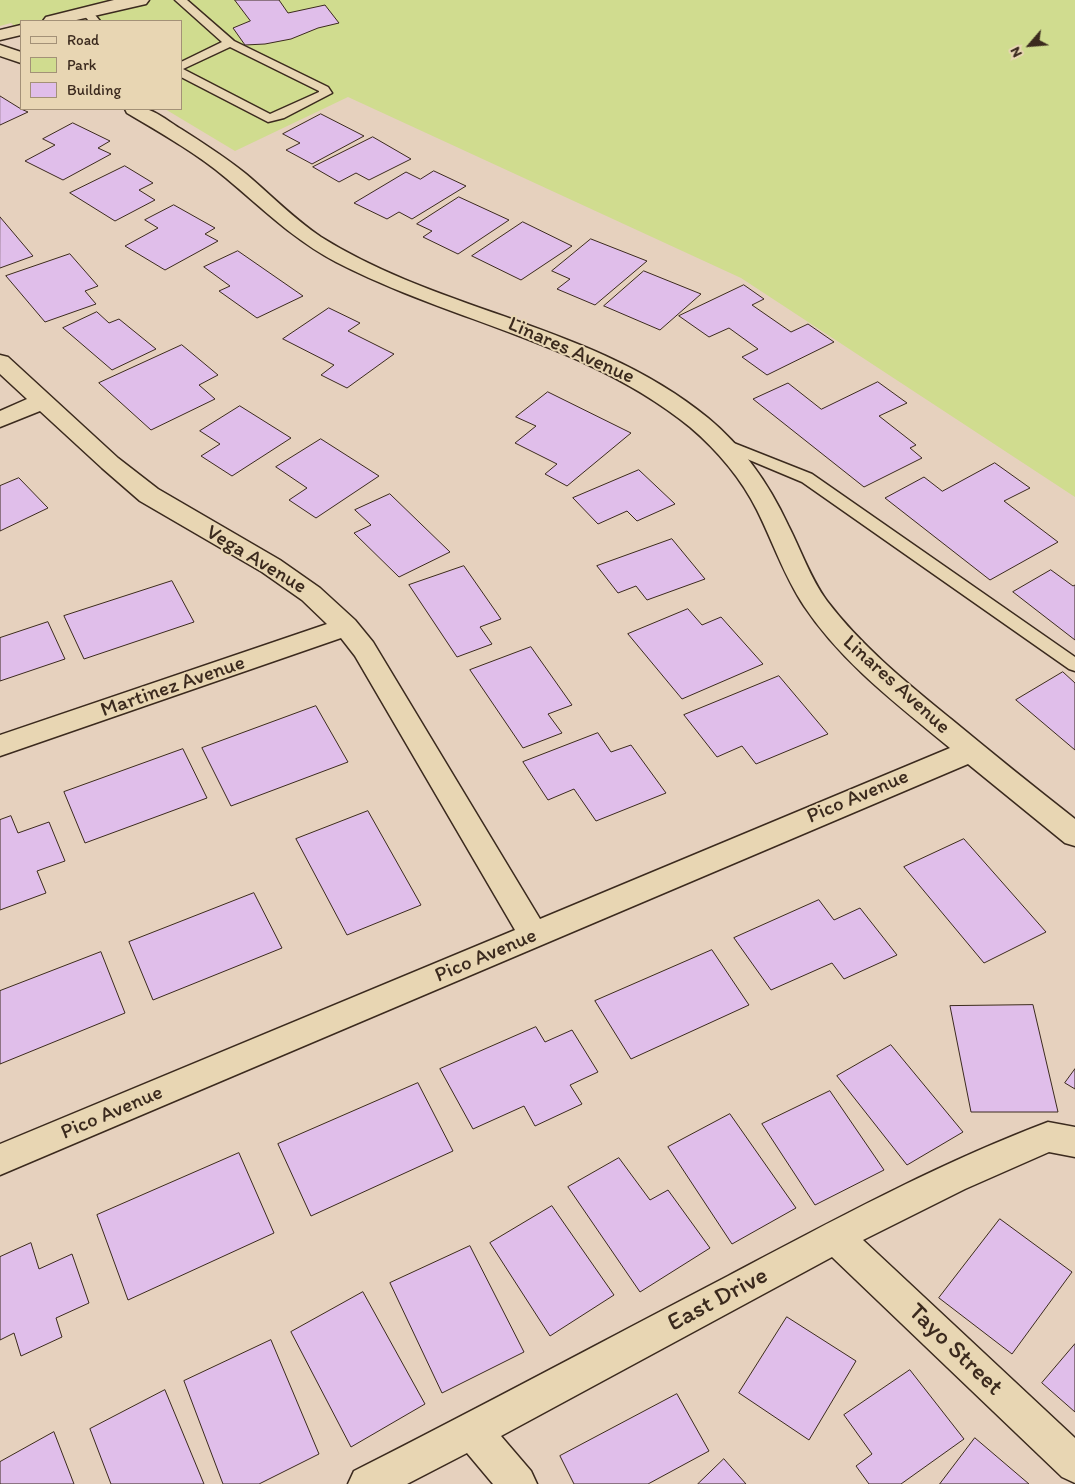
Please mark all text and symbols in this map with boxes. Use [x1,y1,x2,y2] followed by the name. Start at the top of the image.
[20,20,182,110] legend
[1005,20,1055,70] north arrow
[67,31,99,49] text: Road
[1006,44,1026,60] text: N
[67,56,97,74] text: Park
[67,81,121,99] text: Building
[504,312,638,390] street label: Linares Avenue
[201,520,311,600] street label: Vega Avenue
[837,630,955,740] street label: Linares Avenue
[97,650,249,724] street label: Martinez Avenue
[803,764,913,830] street label: Pico Avenue
[431,923,541,989] street label: Pico Avenue
[57,1080,167,1146] street label: Pico Avenue
[663,1261,773,1339] street label: East Drive
[901,1297,1009,1403] street label: Tayo Street

